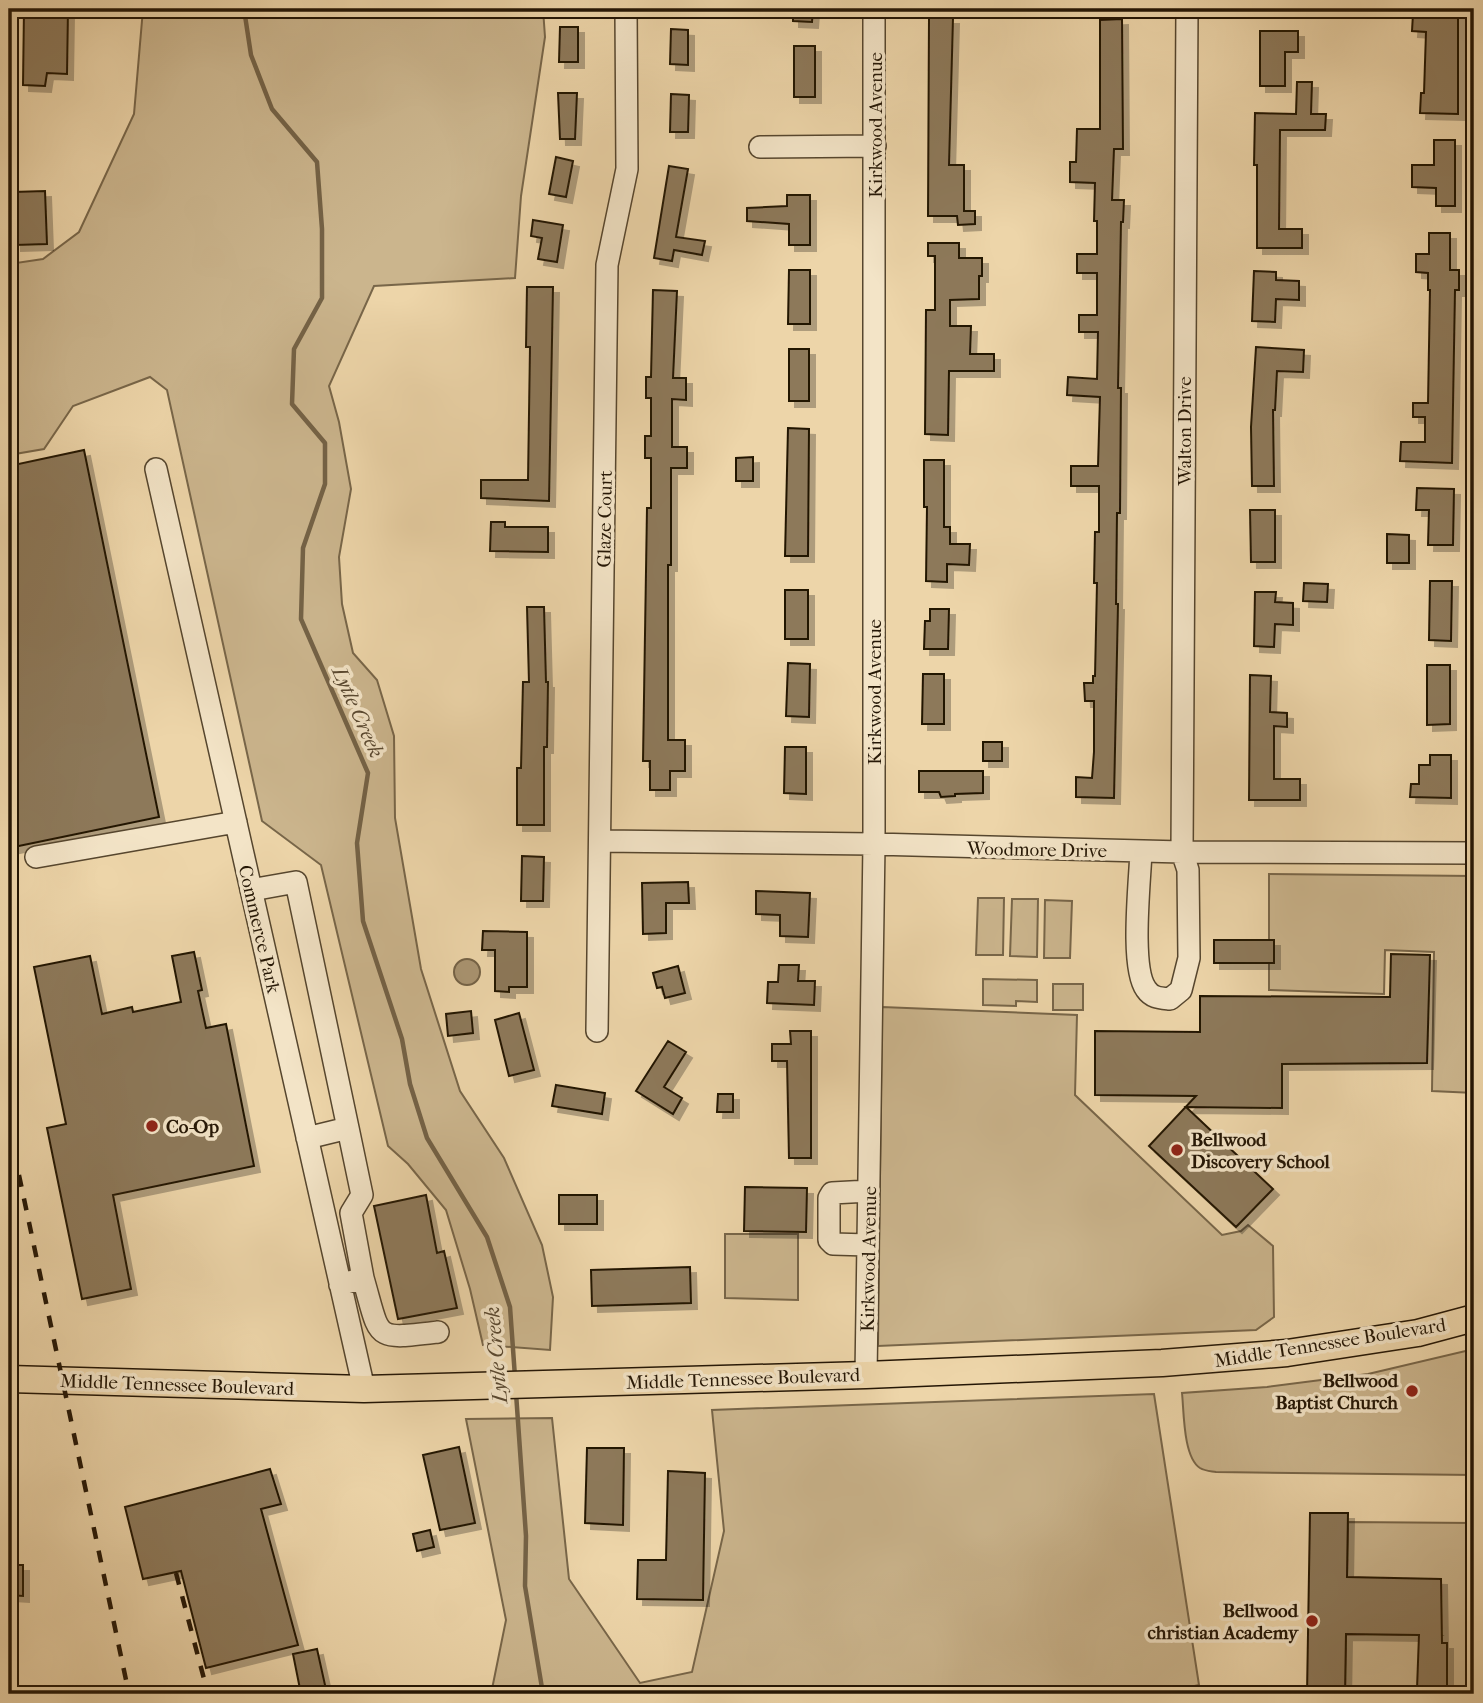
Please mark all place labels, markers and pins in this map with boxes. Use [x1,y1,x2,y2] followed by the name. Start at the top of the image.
[166,1116,219,1138] place label: Co-Op
[144,1118,160,1134] marker: Co-Op
[1191,1129,1330,1173] place label: Bellwood Discovery School
[1169,1142,1185,1158] marker: Bellwood Discovery School
[1275,1370,1399,1414] place label: Bellwood Baptist Church
[1404,1383,1420,1399] marker: Bellwood Baptist Church
[1147,1600,1299,1644] place label: Bellwood christian Academy
[1304,1613,1320,1629] marker: Bellwood christian Academy

